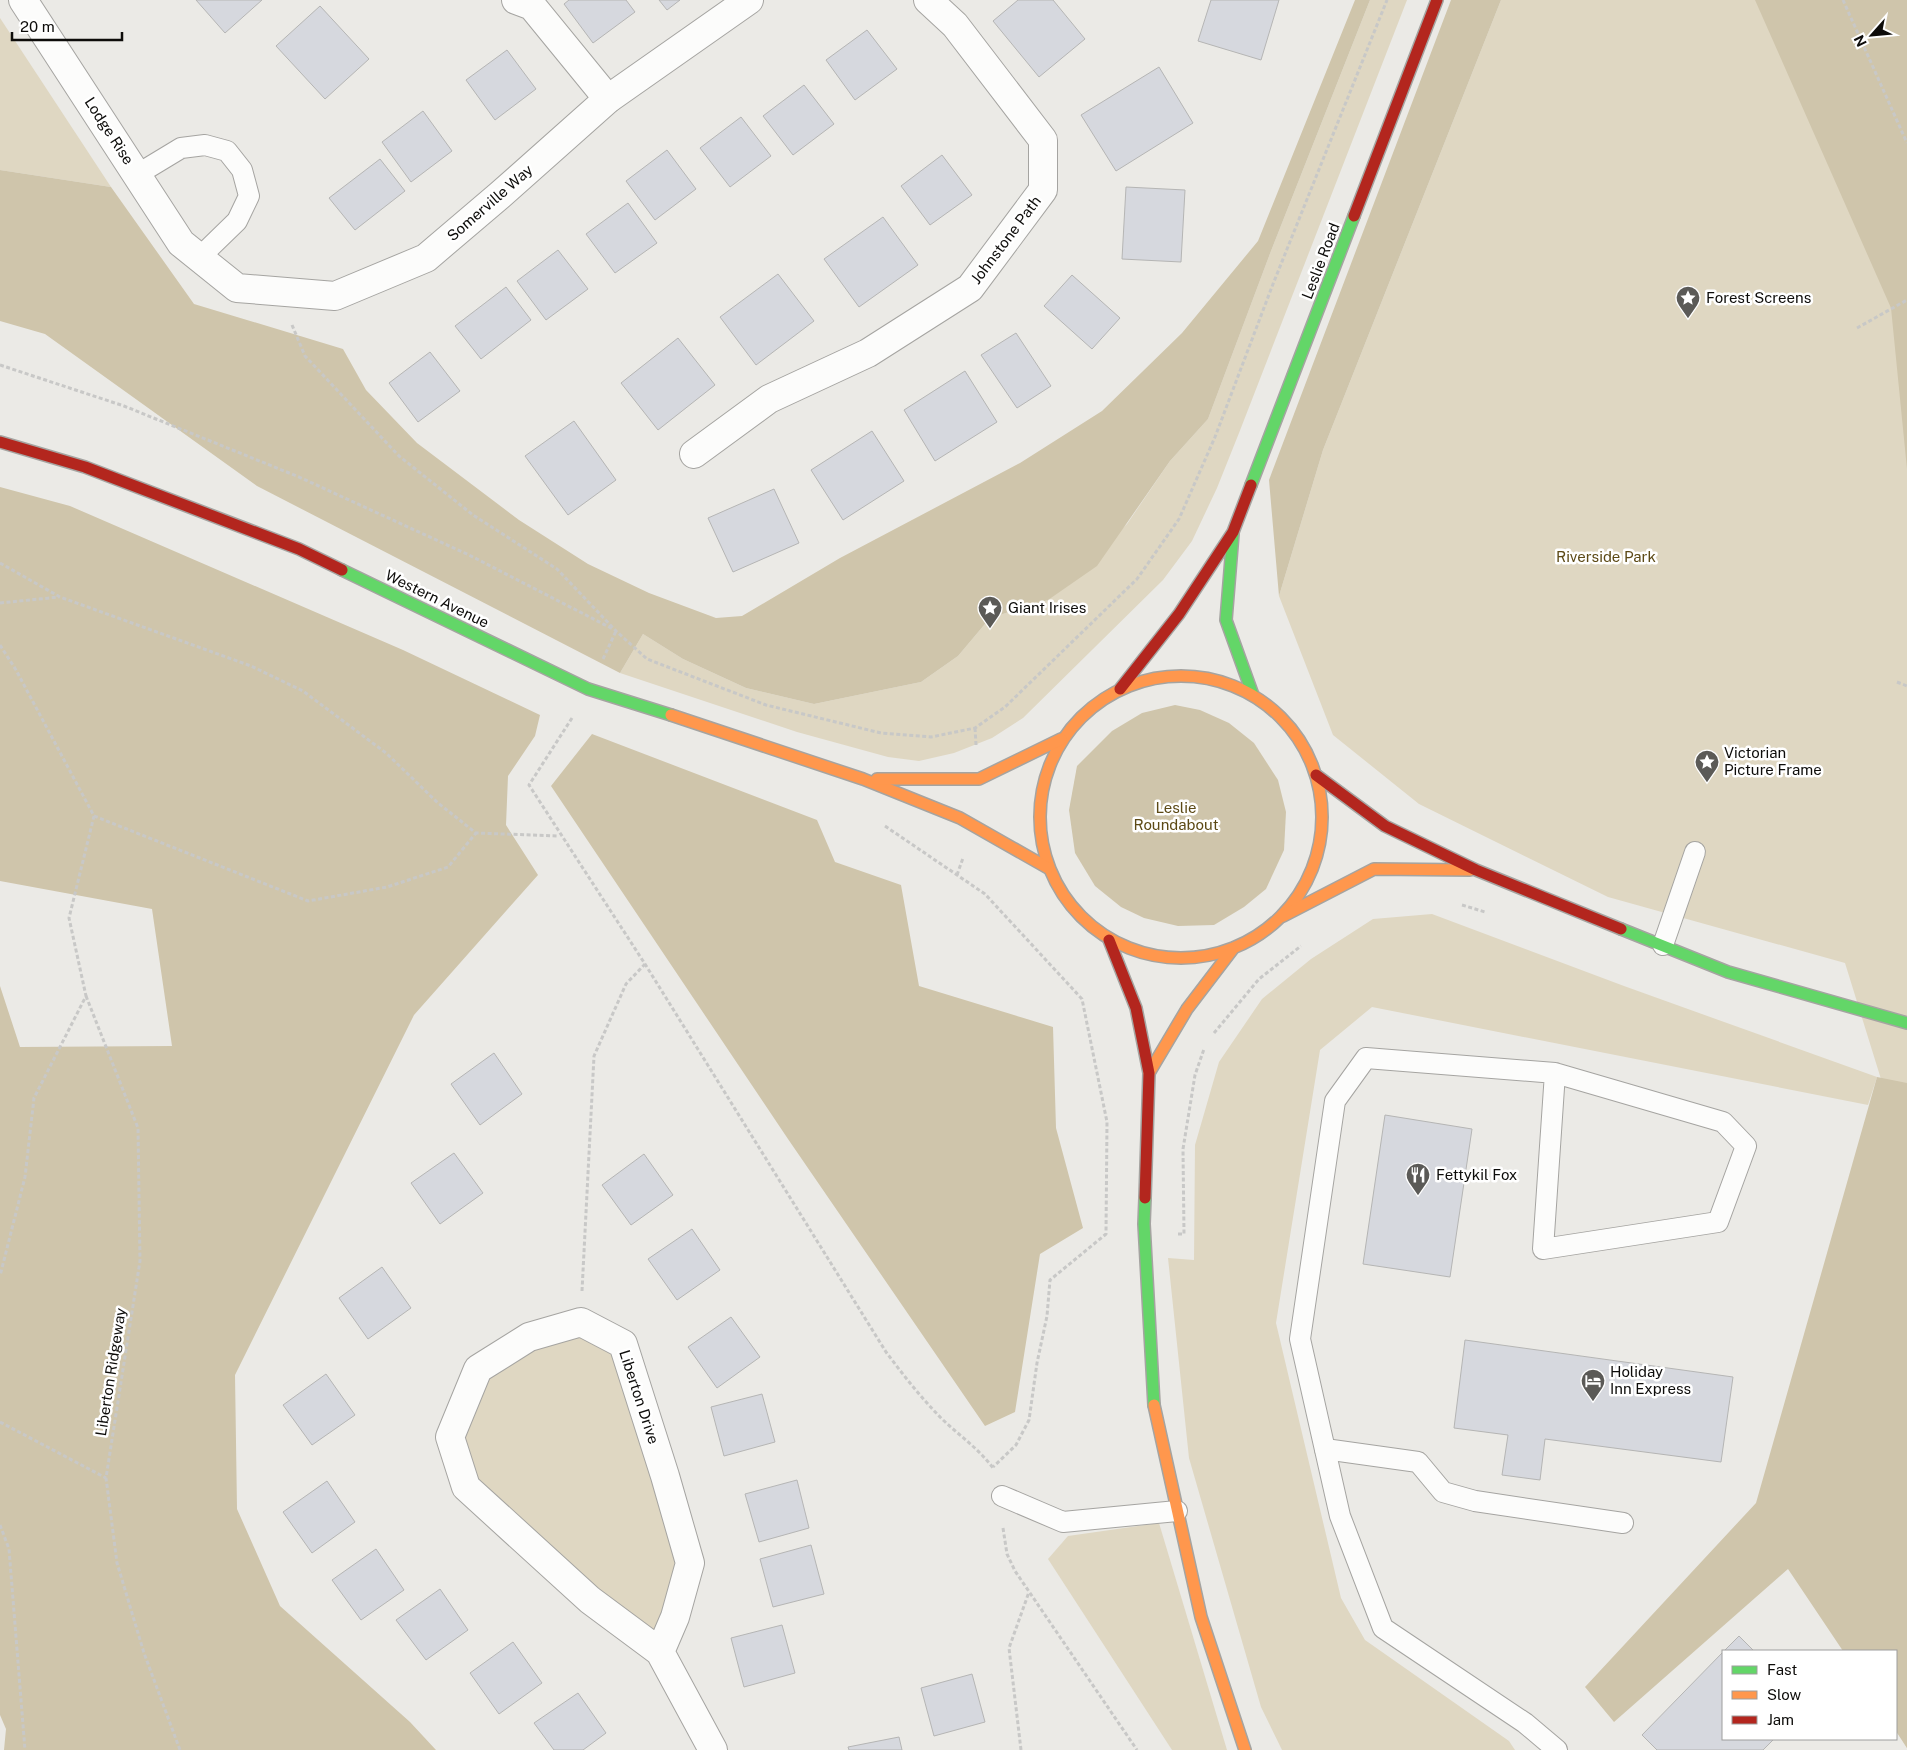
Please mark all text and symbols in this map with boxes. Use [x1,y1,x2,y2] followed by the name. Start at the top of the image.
[12,10,122,42] scale bar
[1847,10,1897,60] north arrow
[20,18,55,35] text: 20 m
[1851,32,1870,49] text: N
[81,94,137,168] street label: Lodge Rise
[444,161,536,244] street label: Somerville Way
[967,192,1044,287] street label: Johnstone Path
[1298,220,1343,301] street label: Leslie Road
[1675,285,1701,319] place icon: Forest Screens
[1706,289,1811,306] place label: Forest Screens
[1556,548,1656,565] park label: Riverside Park
[383,566,492,631] street label: Western Avenue
[977,595,1003,629] place icon: Giant Irises
[1008,599,1086,616] place label: Giant Irises
[1724,744,1822,778] place label: Victorian Picture Frame
[1694,749,1720,783] place icon: Victorian Picture Frame
[1133,799,1219,833] park label: Leslie Roundabout
[1405,1162,1431,1196] restaurant icon: Fettykil Fox
[1436,1166,1517,1183] place label: Fettykil Fox
[92,1307,129,1437] street label: Liberton Ridgeway
[616,1348,663,1446] street label: Liberton Drive
[1610,1363,1691,1397] place label: Holiday Inn Express
[1580,1368,1606,1402] hotel icon: Holiday Inn Express
[1722,1650,1897,1740] legend
[1767,1661,1797,1678] text: Fast
[1767,1686,1802,1703] text: Slow
[1767,1711,1794,1728] text: Jam

